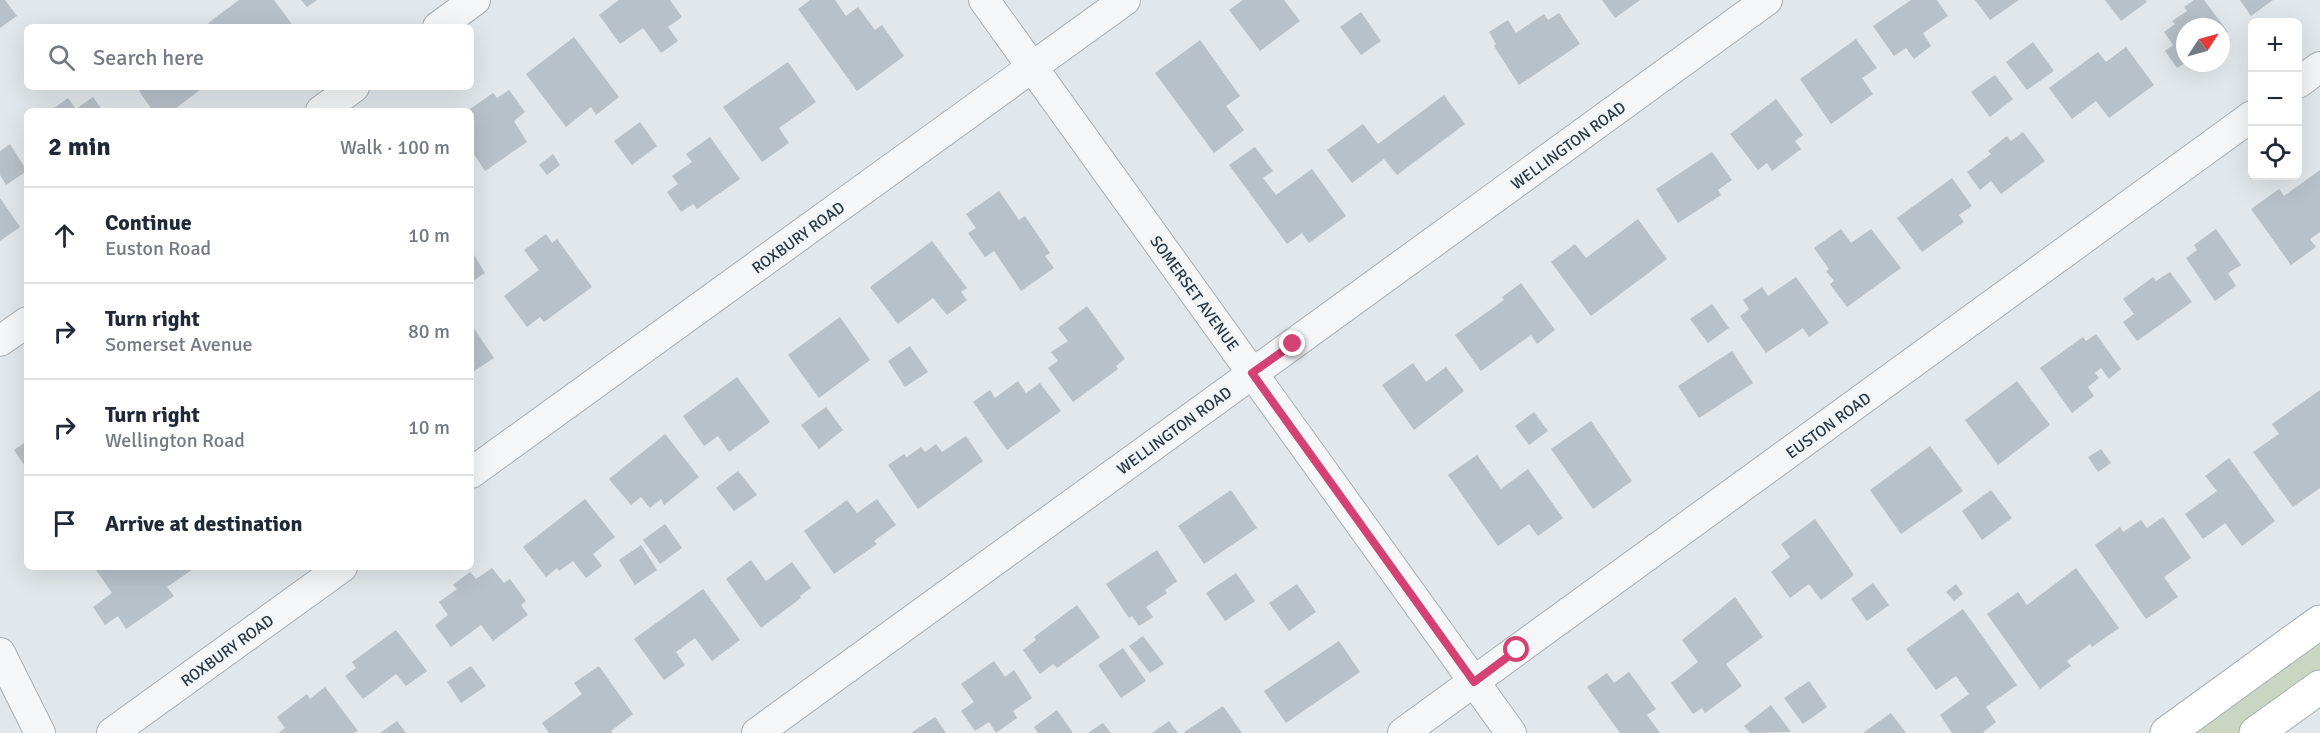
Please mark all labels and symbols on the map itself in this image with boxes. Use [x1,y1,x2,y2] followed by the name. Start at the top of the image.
[2176,18,2230,72] north arrow
[1507,97,1630,194] street label: WELLINGTON ROAD
[748,197,849,278] street label: ROXBURY ROAD
[1146,232,1243,355] street label: SOMERSET AVENUE
[1279,330,1305,356] route end
[1113,382,1236,479] street label: WELLINGTON ROAD
[1782,388,1875,463] street label: EUSTON ROAD
[177,610,278,691] street label: ROXBURY ROAD
[1503,636,1529,662] route start

